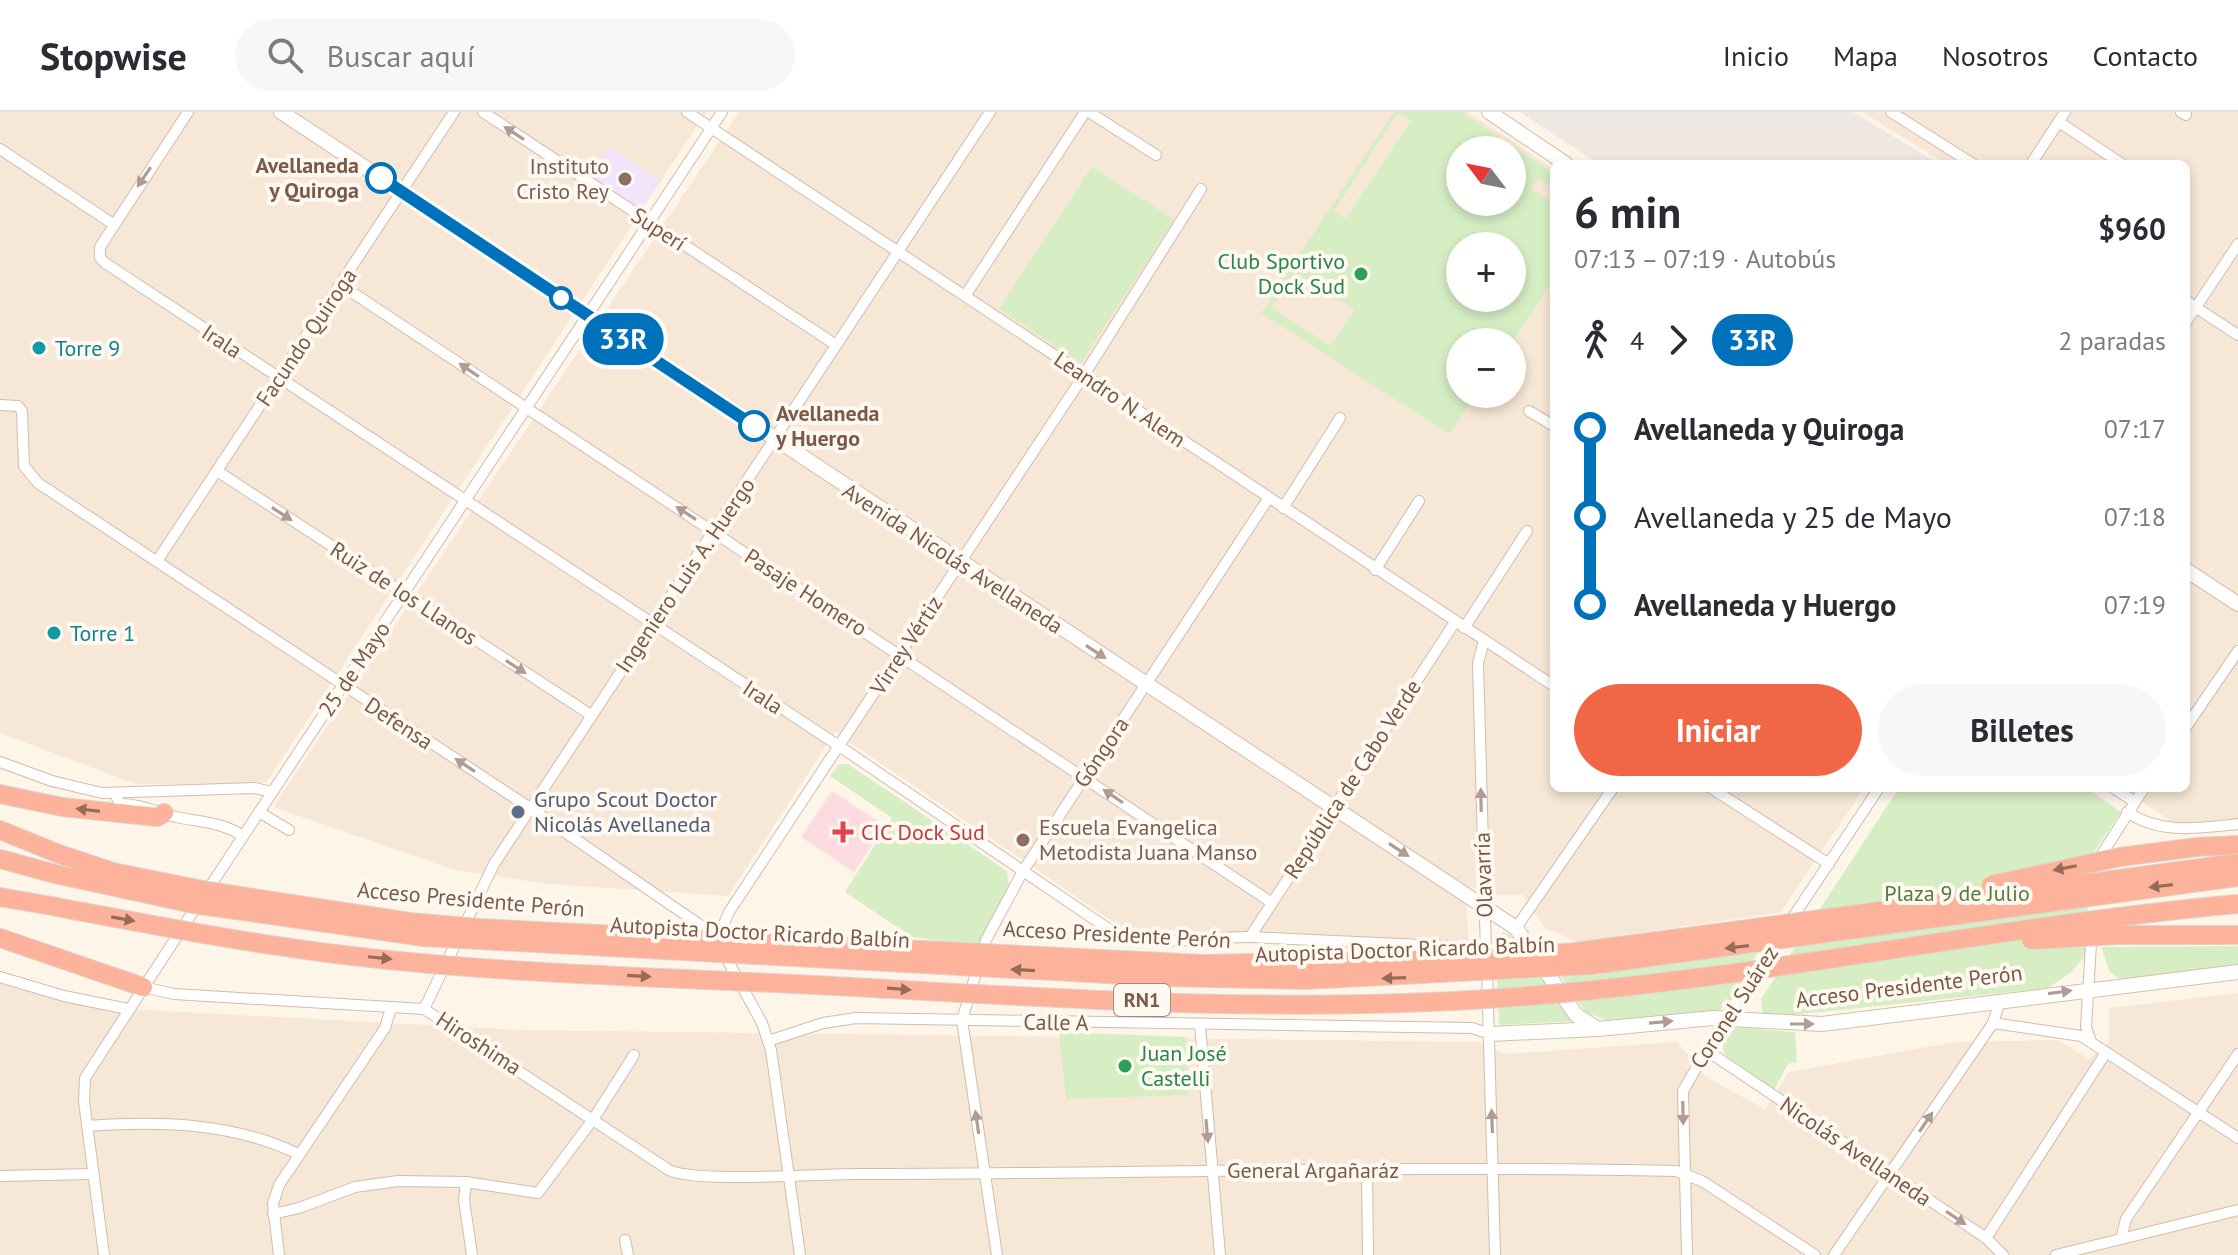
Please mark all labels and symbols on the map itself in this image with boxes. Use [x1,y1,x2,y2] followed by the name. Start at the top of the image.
[503,126,525,140] one-way arrow
[1446,136,1526,216] north arrow
[256,151,359,204] place label: Avellaneda y Quiroga
[516,152,610,205] place label: Instituto Cristo Rey
[366,163,396,193] marker: Avellaneda y Quiroga
[137,166,152,187] one-way arrow
[616,170,634,188] marker: Instituto Cristo Rey
[626,201,692,257] street label: Superí
[1217,247,1345,300] place label: Club Sportivo Dock Sud
[250,263,362,411] street label: Facundo Quiroga
[1352,265,1370,283] marker: Club Sportivo Dock Sud
[550,287,572,309] unlabelled marker
[577,313,669,365] line badge: 33R
[197,318,247,364] street label: Irala
[55,334,120,362] place label: Torre 9
[30,339,48,357] marker: Torre 9
[1049,345,1191,453] street label: Leandro N. Alem
[458,363,480,378] one-way arrow
[775,399,879,452] place label: Avellaneda y Huergo
[739,411,769,441] marker: Avellaneda y Huergo
[609,472,761,678] street label: Ingeniero Luis A. Huergo
[838,476,1068,640] street label: Avenida Nicolás Avellaneda
[271,506,293,520] one-way arrow
[676,506,697,521] one-way arrow
[325,535,483,651] street label: Ruiz de los Llanos
[739,542,873,642] street label: Pasaje Homero
[863,590,948,701] street label: Virrey Vértiz
[312,616,396,722] street label: 25 de Mayo
[70,619,135,647] place label: Torre 1
[45,624,63,642] marker: Torre 1
[1086,644,1107,659] one-way arrow
[506,659,527,674] one-way arrow
[738,674,788,720] street label: Irala
[1277,674,1427,884] street label: República de Cabo Verde
[360,691,438,755] street label: Defensa
[1067,711,1135,793] street label: Góngora
[454,759,476,773] one-way arrow
[534,785,718,838] place label: Grupo Scout Doctor Nicolás Avellaneda
[1474,787,1487,812] one-way arrow
[1102,789,1124,804] one-way arrow
[75,803,100,816] one-way arrow
[509,803,527,821] marker: Grupo Scout Doctor Nicolás Avellaneda
[1039,813,1257,866] place label: Escuela Evangelica Metodista Juana Manso
[861,818,985,846] place label: CIC Dock Sud
[832,821,854,843] marker: CIC Dock Sud
[1014,831,1032,849] marker: Escuela Evangelica Metodista Juana Manso
[1468,832,1498,918] street label: Olavarría
[1388,843,1410,857] one-way arrow
[2052,862,2077,875] one-way arrow
[356,875,586,923] street label: Acceso Presidente Perón
[1884,879,2030,907] park label: Plaza 9 de Julio
[2148,880,2173,893] one-way arrow
[609,910,911,954] street label: Autopista Doctor Ricardo Balbín
[111,914,136,926] one-way arrow
[1002,914,1232,954] street label: Acceso Presidente Perón
[1254,930,1556,968] street label: Autopista Doctor Ricardo Balbín
[1684,940,1784,1074] street label: Coronel Suárez
[1724,941,1749,954] one-way arrow
[368,952,393,965] one-way arrow
[1794,958,2024,1014] street label: Acceso Presidente Perón
[1010,963,1035,976] one-way arrow
[627,970,652,983] one-way arrow
[1381,971,1406,984] one-way arrow
[887,983,912,996] one-way arrow
[1114,984,1170,1016] road number: RN1
[2048,985,2073,998] one-way arrow
[431,1005,527,1081] street label: Hiroshima
[1023,1007,1089,1037] street label: Calle A
[1649,1016,1674,1029] one-way arrow
[1790,1018,1815,1030] one-way arrow
[1140,1039,1227,1092] place label: Juan José Castelli
[1116,1057,1134,1075] marker: Juan José Castelli
[1775,1090,1937,1212] street label: Nicolás Avellaneda
[1677,1101,1689,1126] one-way arrow
[1486,1108,1498,1133] one-way arrow
[970,1110,983,1135] one-way arrow
[1918,1111,1933,1132] one-way arrow
[1201,1119,1214,1144] one-way arrow
[1227,1156,1399,1184] street label: General Argañaráz
[1945,1210,1967,1225] one-way arrow

